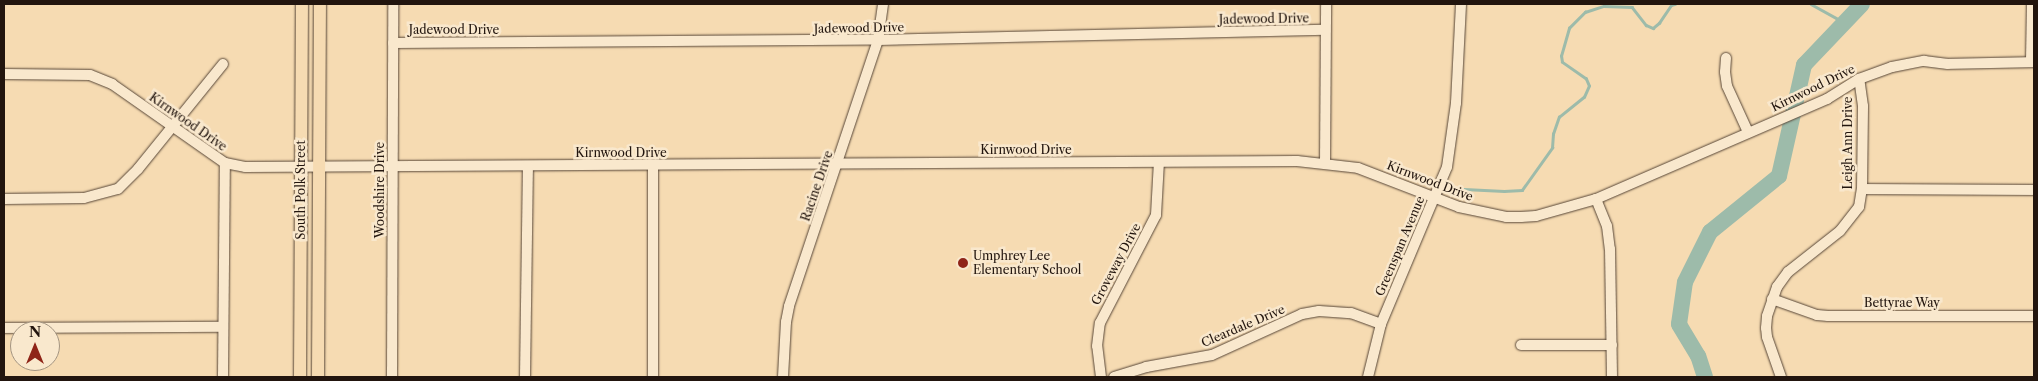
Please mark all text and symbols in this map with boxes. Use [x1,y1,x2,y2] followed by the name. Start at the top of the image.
[1219,11,1309,27] street label: Jadewood Drive
[814,20,904,36] street label: Jadewood Drive
[409,23,499,37] street label: Jadewood Drive
[1769,62,1857,114] street label: Kirnwood Drive
[146,90,230,154] street label: Kirnwood Drive
[1841,96,1855,190] street label: Leigh Ann Drive
[294,140,308,240] street label: South Polk Street
[373,142,387,238] street label: Woodshire Drive
[980,143,1072,157] street label: Kirnwood Drive
[575,146,667,160] street label: Kirnwood Drive
[798,149,836,223] street label: Racine Drive
[1385,158,1475,204] street label: Kirnwood Drive
[1372,194,1428,298] street label: Greenspan Avenue
[1088,220,1144,308] street label: Groveway Drive
[973,249,1082,277] place label: Umphrey Lee Elementary School
[957,257,969,269] marker: Umphrey Lee Elementary School
[1864,296,1940,310] street label: Bettyrae Way
[1199,302,1287,350] street label: Cleardale Drive
[10,321,60,371] north arrow
[29,323,41,341] text: N

